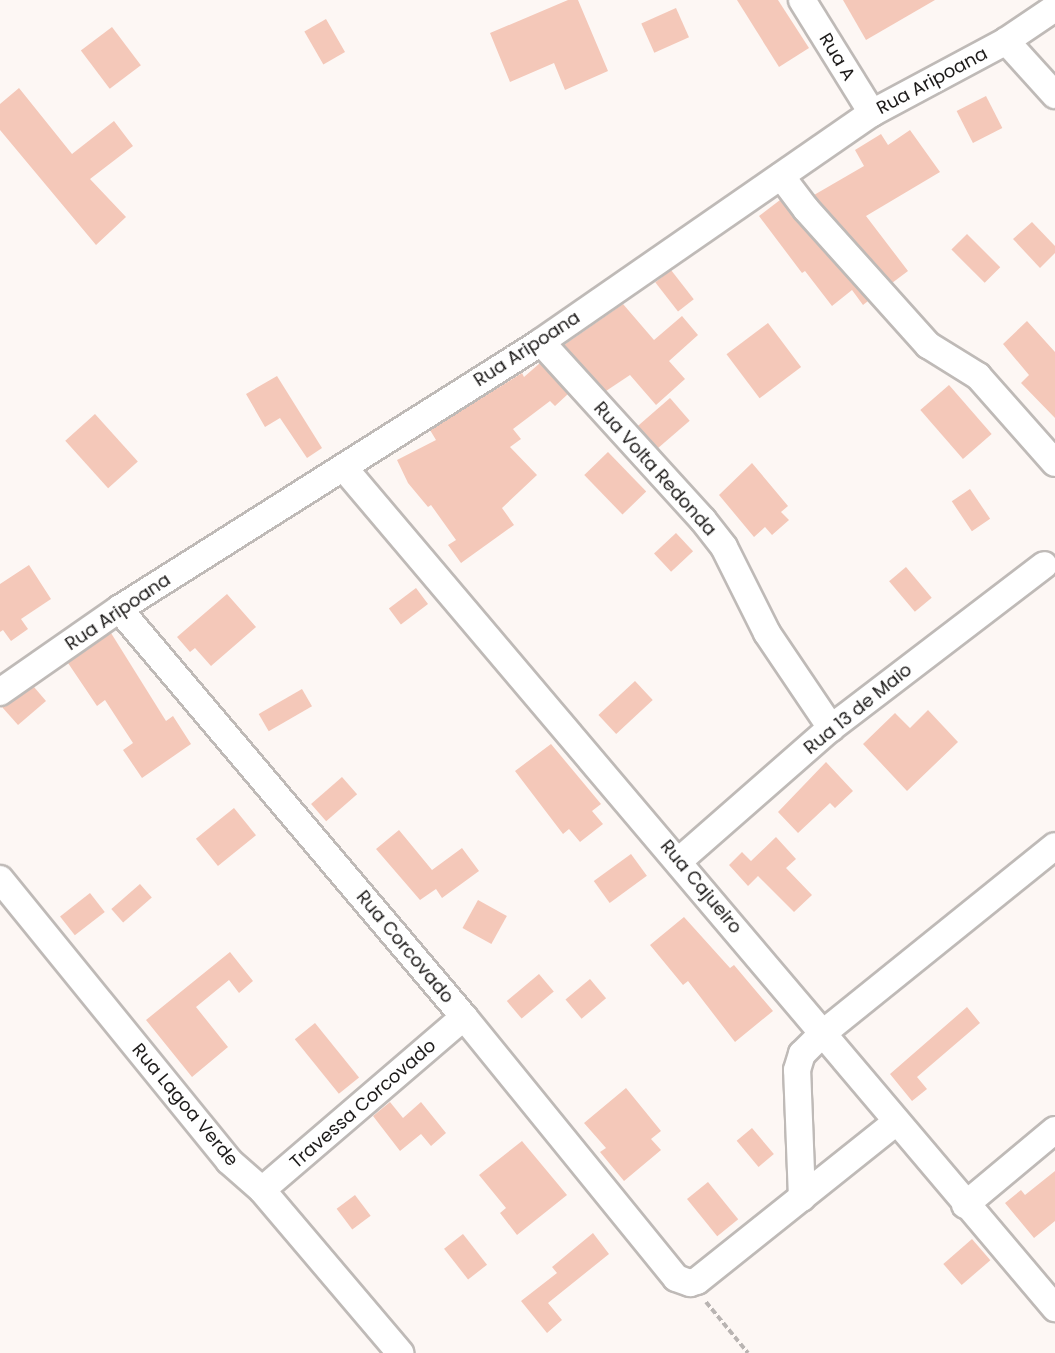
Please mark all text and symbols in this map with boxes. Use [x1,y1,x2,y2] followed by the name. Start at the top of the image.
[814,29,860,85] street label: Rua A
[873,43,991,119] street label: Rua Aripoana
[470,307,584,391] street label: Rua Aripoana
[589,398,721,540] street label: Rua Volta Redonda
[61,569,175,655] street label: Rua Aripoana
[800,659,916,759] street label: Rua 13 de Maio
[656,836,746,938] street label: Rua Cajueiro
[352,886,458,1008] street label: Rua Corcovado
[286,1035,440,1173] street label: Travessa Corcovado
[127,1039,243,1171] street label: Rua Lagoa Verde

